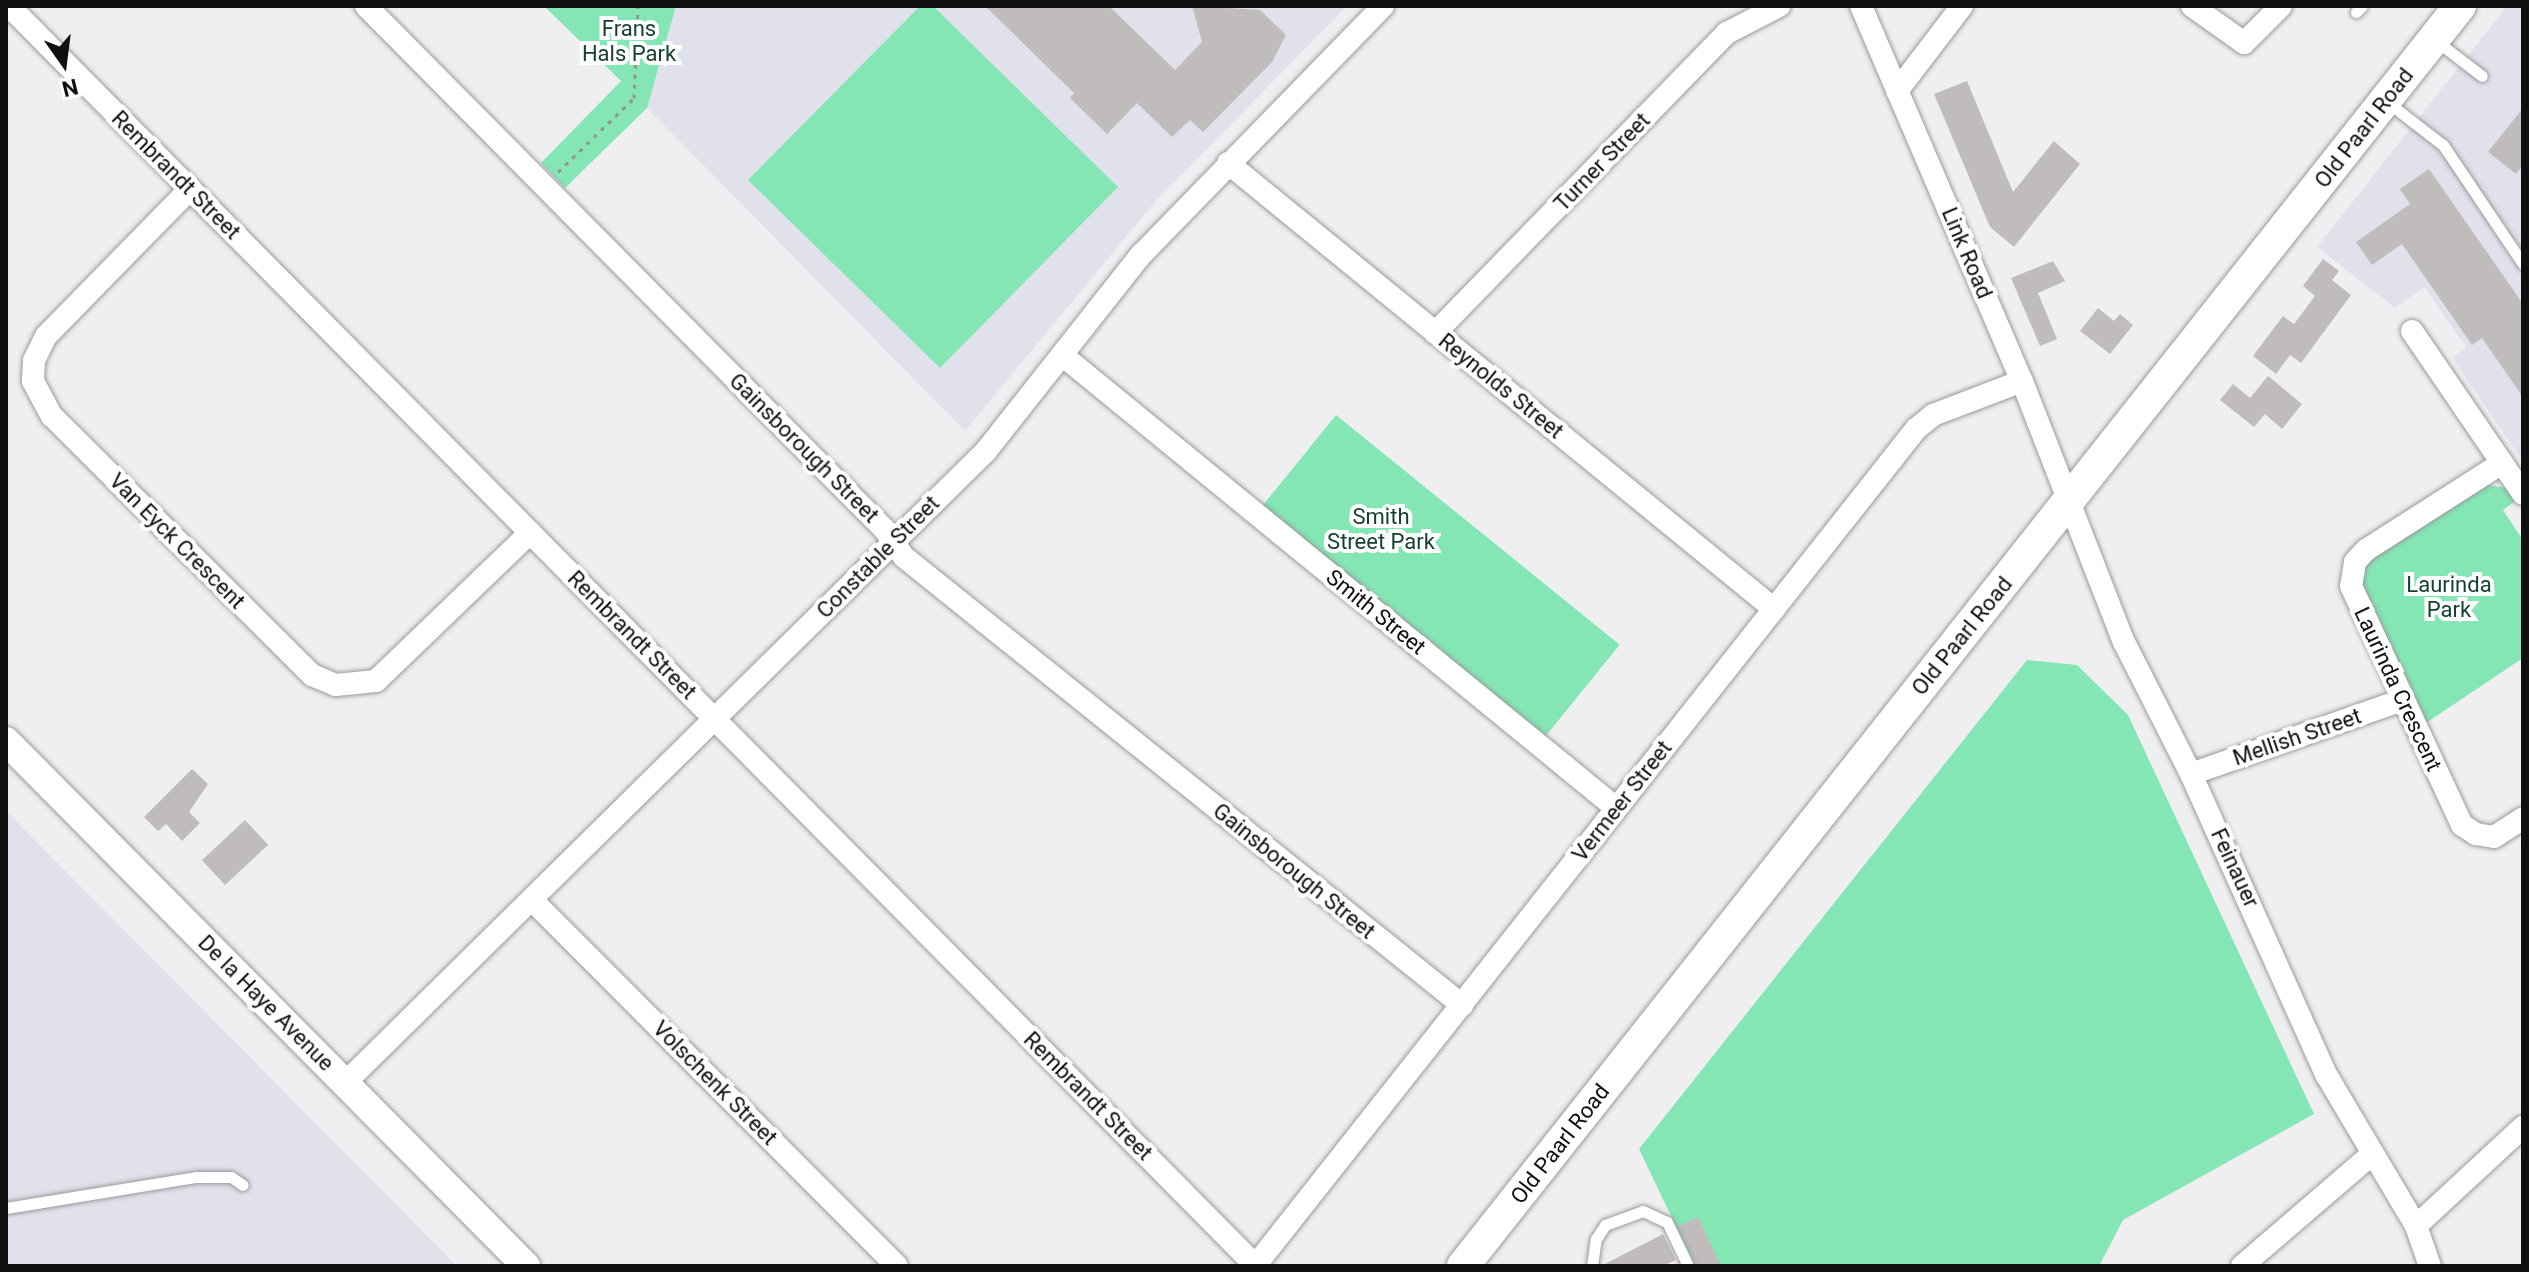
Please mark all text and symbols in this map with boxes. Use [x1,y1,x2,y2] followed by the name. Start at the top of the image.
[582,15,676,66] park label: Frans Hals Park
[24,24,104,104] north arrow
[2309,63,2419,193] street label: Old Paarl Road
[59,74,80,102] text: N
[106,105,246,245] street label: Rembrandt Street
[1549,107,1655,217] street label: Turner Street
[1936,203,1998,303] street label: Link Road
[1433,328,1569,444] street label: Reynolds Street
[724,368,884,528] street label: Gainsborough Street
[104,468,250,614] street label: Van Eyck Crescent
[811,490,945,624] street label: Constable Street
[1327,503,1435,554] park label: Smith Street Park
[1321,564,1431,660] street label: Smith Street
[562,565,702,705] street label: Rembrandt Street
[1906,571,2018,701] street label: Old Paarl Road
[2406,571,2492,622] park label: Laurinda Park
[2348,603,2448,775] street label: Laurinda Crescent
[2229,703,2365,771] street label: Mellish Street
[1567,735,1677,867] street label: Vermeer Street
[1208,798,1380,944] street label: Gainsborough Street
[2205,824,2265,912] street label: Feinauer
[193,930,339,1076] street label: De la Haye Avenue
[647,1015,783,1151] street label: Volschenk Street
[1018,1026,1158,1166] street label: Rembrandt Street
[1505,1079,1615,1209] street label: Old Paarl Road

